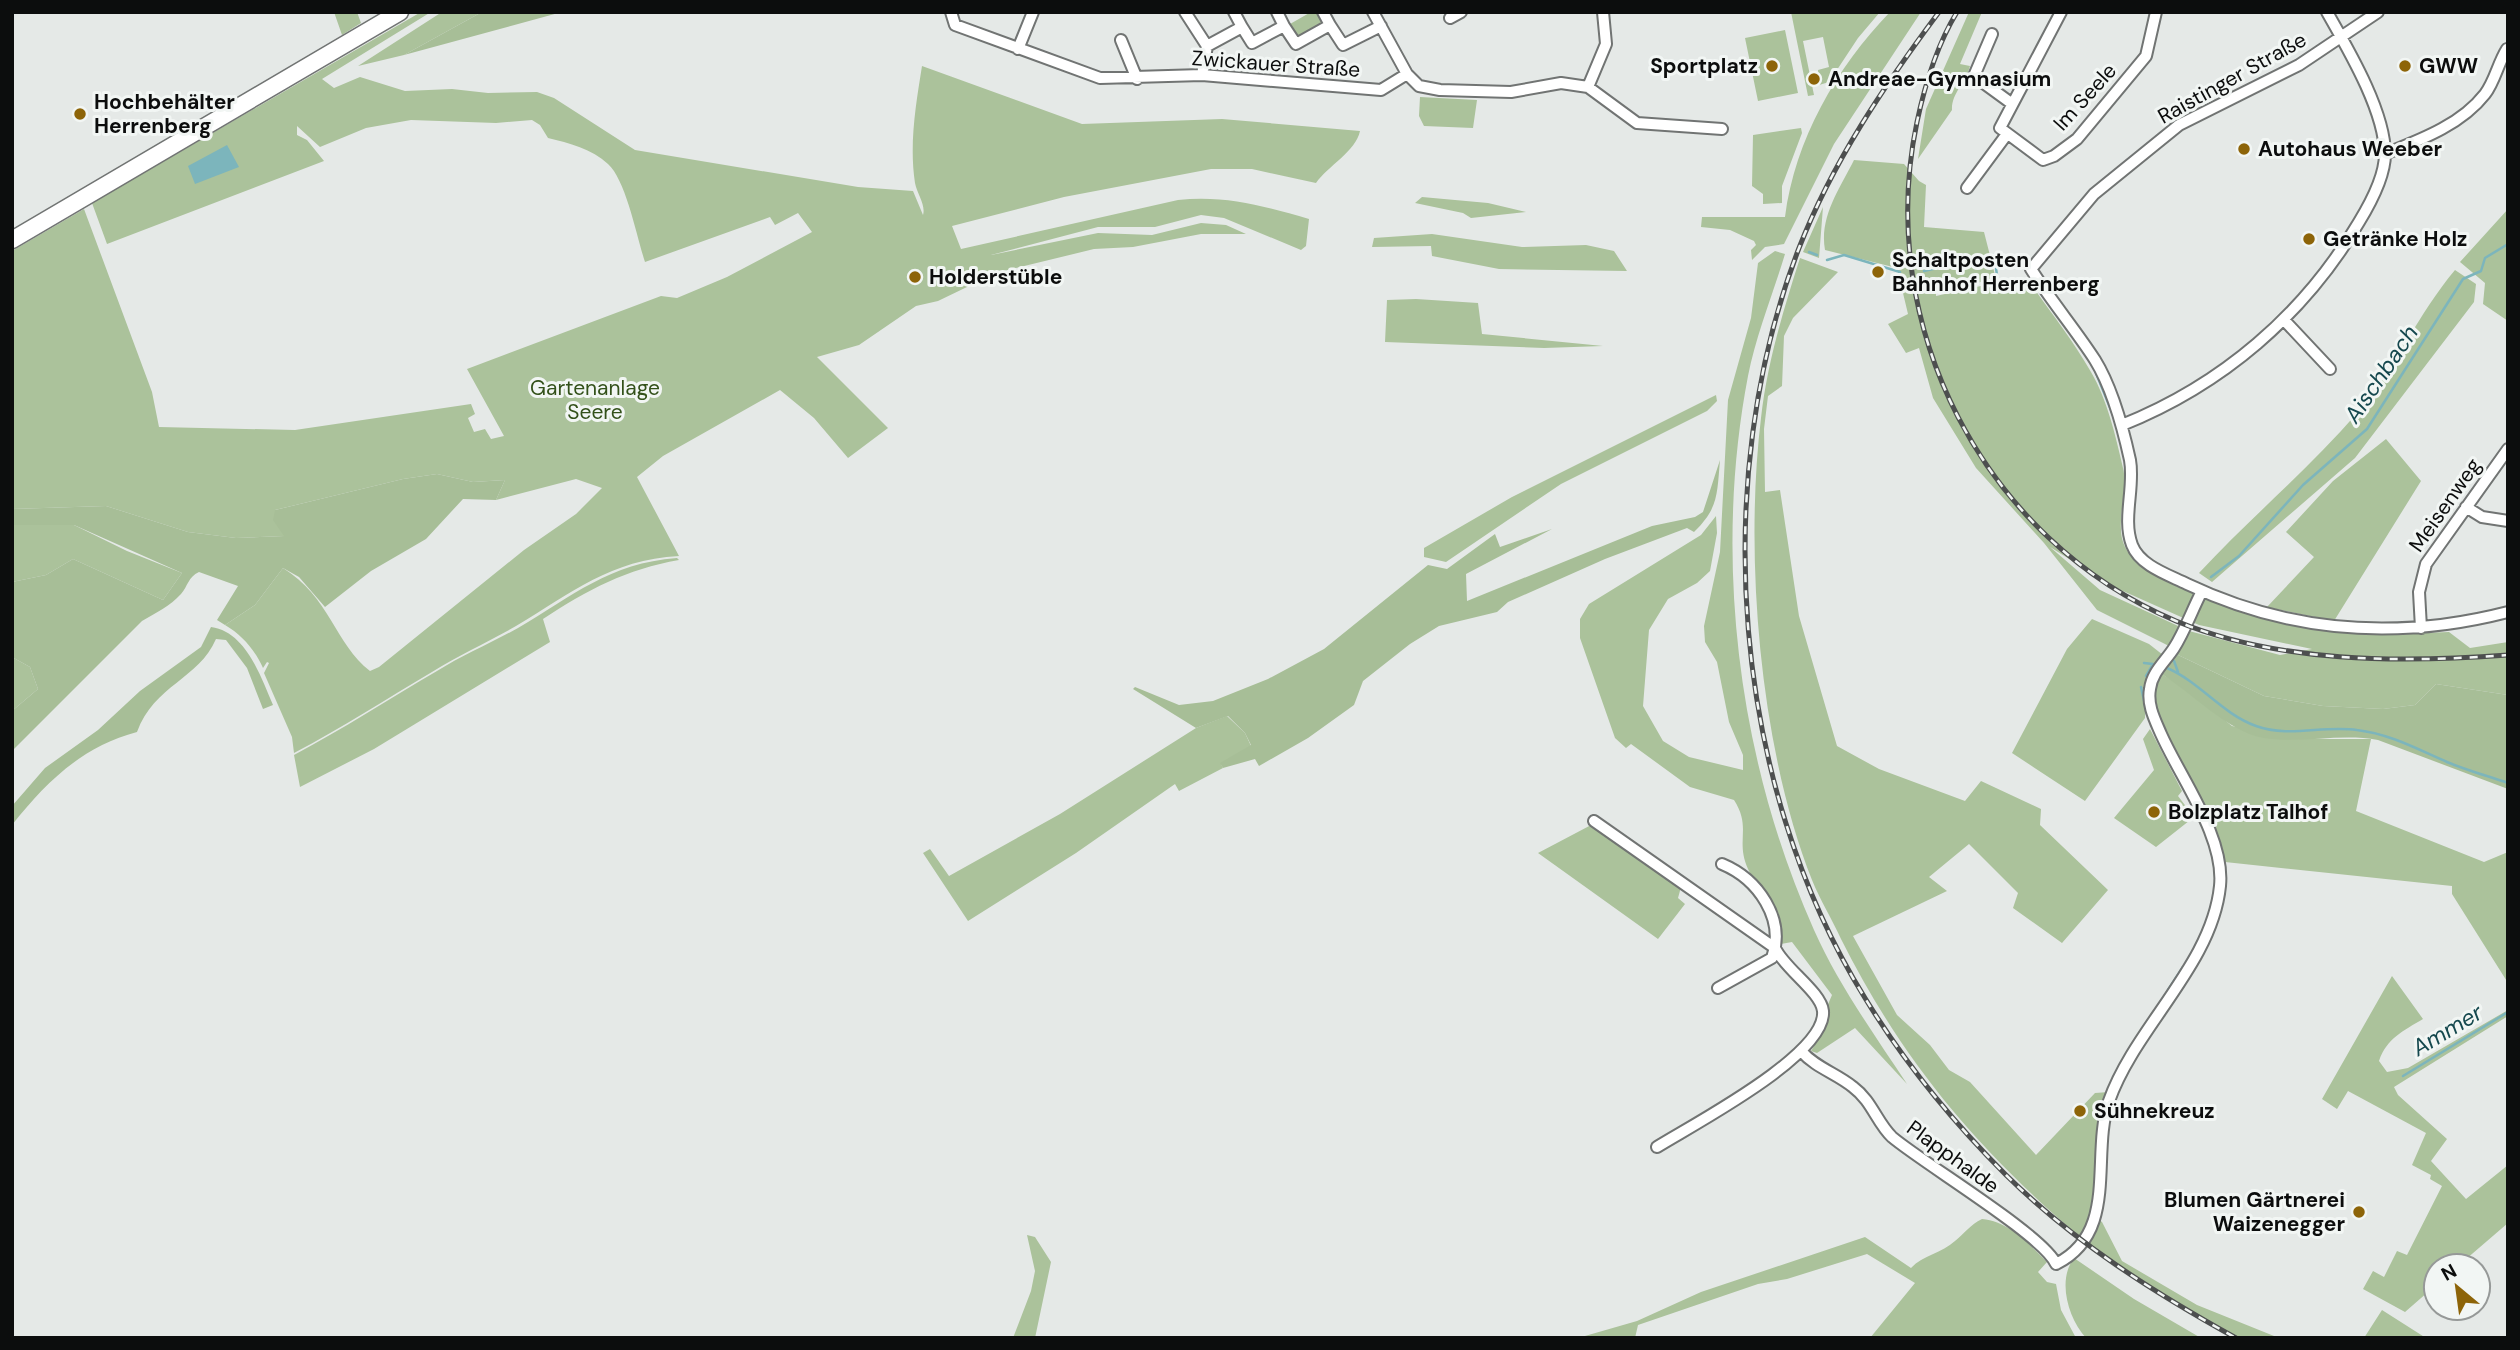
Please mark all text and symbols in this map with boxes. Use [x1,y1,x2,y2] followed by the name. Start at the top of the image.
[2153,26,2311,130] street label: Raistinger Straße
[1191,44,1361,84] street label: Zwickauer Straße
[1650,52,1758,80] place label: Sportplatz
[2419,52,2478,80] place label: GWW
[2047,57,2123,137] street label: Im Seele
[1764,58,1780,74] marker: Sportplatz
[2397,58,2413,74] marker: GWW
[1828,65,2051,93] place label: Andreae-Gymnasium
[1806,71,1822,87] marker: Andreae-Gymnasium
[94,88,235,140] place label: Hochbehälter Herrenberg
[72,106,88,122] marker: Hochbehälter Herrenberg
[2258,135,2443,163] place label: Autohaus Weeber
[2236,141,2252,157] marker: Autohaus Weeber
[2323,225,2467,253] place label: Getränke Holz
[2301,231,2317,247] marker: Getränke Holz
[1892,246,2100,298] place label: Schaltposten Bahnhof Herrenberg
[929,263,1062,291] place label: Holderstüble
[1870,264,1886,280] marker: Schaltposten Bahnhof Herrenberg
[907,269,923,285] marker: Holderstüble
[2337,319,2425,430] water label: Aischbach
[530,374,660,426] park label: Gartenanlage Seere
[2402,452,2488,557] street label: Meisenweg
[2168,798,2328,826] place label: Bolzplatz Talhof
[2146,804,2162,820] marker: Bolzplatz Talhof
[2405,996,2489,1063] water label: Ammer
[2094,1097,2215,1125] place label: Sühnekreuz
[2072,1103,2088,1119] marker: Sühnekreuz
[1901,1114,2005,1200] street label: Plapphalde
[2164,1186,2345,1238] place label: Blumen Gärtnerei Waizenegger
[2351,1204,2367,1220] marker: Blumen Gärtnerei Waizenegger
[2422,1252,2492,1322] north arrow
[2437,1258,2461,1287] text: N

